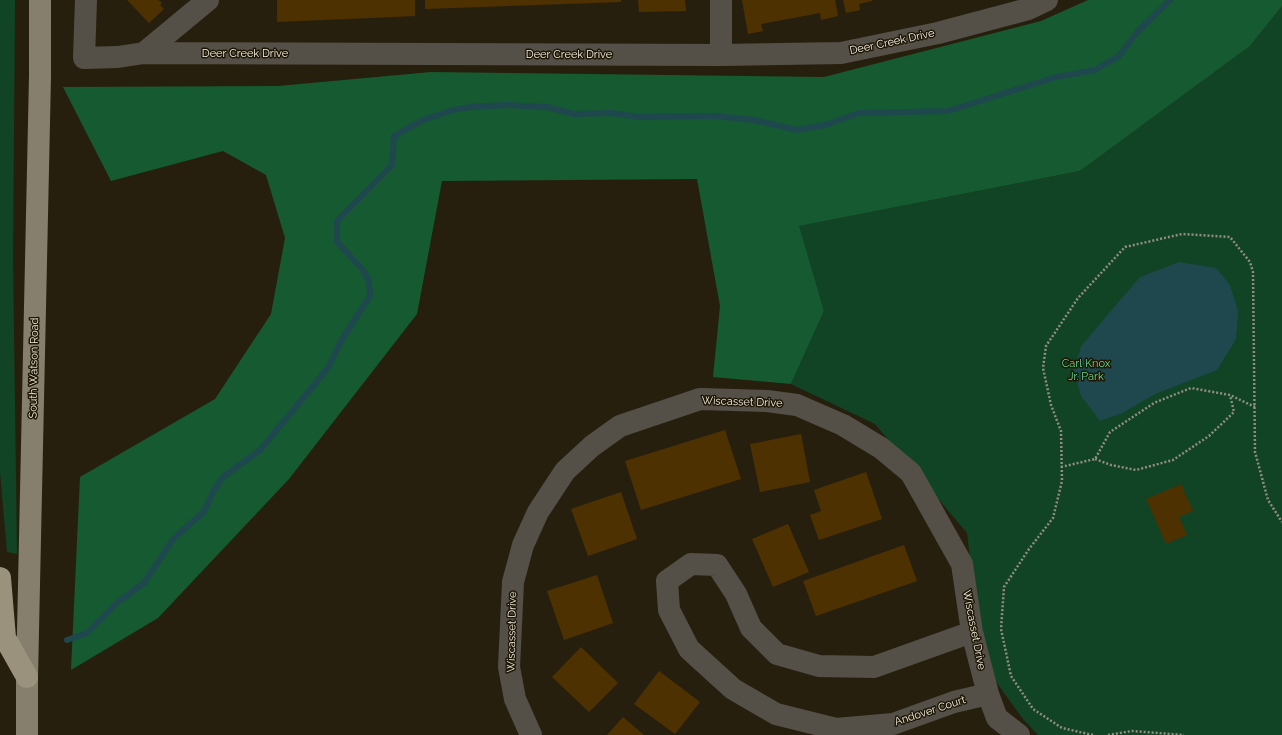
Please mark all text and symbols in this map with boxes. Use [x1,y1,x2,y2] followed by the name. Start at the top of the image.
[848,27,936,57] street label: Deer Creek Drive
[202,47,288,61] street label: Deer Creek Drive
[526,48,612,62] street label: Deer Creek Drive
[27,318,41,418] street label: South Watson Road
[1062,357,1110,383] park label: Carl Knox Jr. Park
[701,394,783,410] street label: Wiscasset Drive
[960,589,988,671] street label: Wiscasset Drive
[505,591,519,673] street label: Wiscasset Drive
[893,693,967,729] street label: Andover Court

